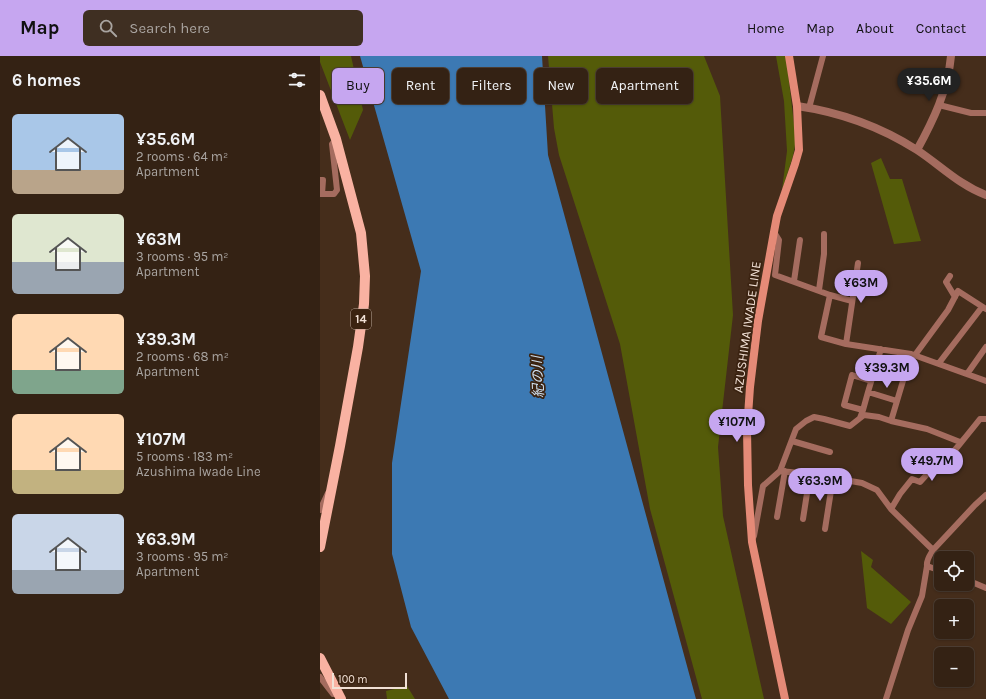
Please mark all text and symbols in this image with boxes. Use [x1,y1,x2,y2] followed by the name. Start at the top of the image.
[83,10,363,46] search box
[20,17,59,39] text: Map
[97,17,119,39] icon: search
[129,19,210,37] text: Search here
[747,20,784,37] text: Home
[806,20,834,37] text: Map
[856,20,894,37] text: About
[916,20,966,37] text: Contact
[332,68,384,104] chip: Buy
[392,68,449,104] chip: Rent
[457,68,526,104] chip: Filters
[534,68,588,104] chip: New
[596,68,693,104] chip: Apartment
[896,68,962,102] pin: ¥35.6M
[286,69,308,91] icon: filters
[12,70,81,90] text: 6 homes
[906,73,952,88] text: ¥35.6M
[136,129,195,149] text: ¥35.6M
[44,130,92,178] icon: home
[136,149,228,164] text: 2 rooms · 64 m²
[136,164,199,179] text: Apartment
[136,229,182,249] text: ¥63M
[44,230,92,278] icon: home
[136,249,229,264] text: 3 rooms · 95 m²
[730,260,764,394] street label: AZUSHIMA IWADE LINE
[136,264,199,279] text: Apartment
[837,270,885,304] pin: ¥63M
[844,275,878,290] text: ¥63M
[351,309,371,329] road number: 14
[136,329,196,349] text: ¥39.3M
[44,330,92,378] icon: home
[136,349,229,364] text: 2 rooms · 68 m²
[529,354,547,398] water label: 紀の川
[854,355,920,389] pin: ¥39.3M
[864,360,910,375] text: ¥39.3M
[136,364,199,379] text: Apartment
[709,409,765,443] pin: ¥107M
[718,414,756,429] text: ¥107M
[136,429,186,449] text: ¥107M
[44,430,92,478] icon: home
[899,448,965,482] pin: ¥49.7M
[136,449,233,464] text: 5 rooms · 183 m²
[910,453,954,468] text: ¥49.7M
[136,464,261,479] text: Azushima Iwade Line
[787,468,853,502] pin: ¥63.9M
[797,473,843,488] text: ¥63.9M
[136,529,196,549] text: ¥63.9M
[44,530,92,578] icon: home
[136,549,229,564] text: 3 rooms · 95 m²
[934,551,974,687] map controls
[934,551,974,591] button: locate
[136,564,199,579] text: Apartment
[934,599,974,639] button: +
[934,647,974,687] button: −
[332,671,407,690] scale bar
[338,673,368,686] text: 100 m

